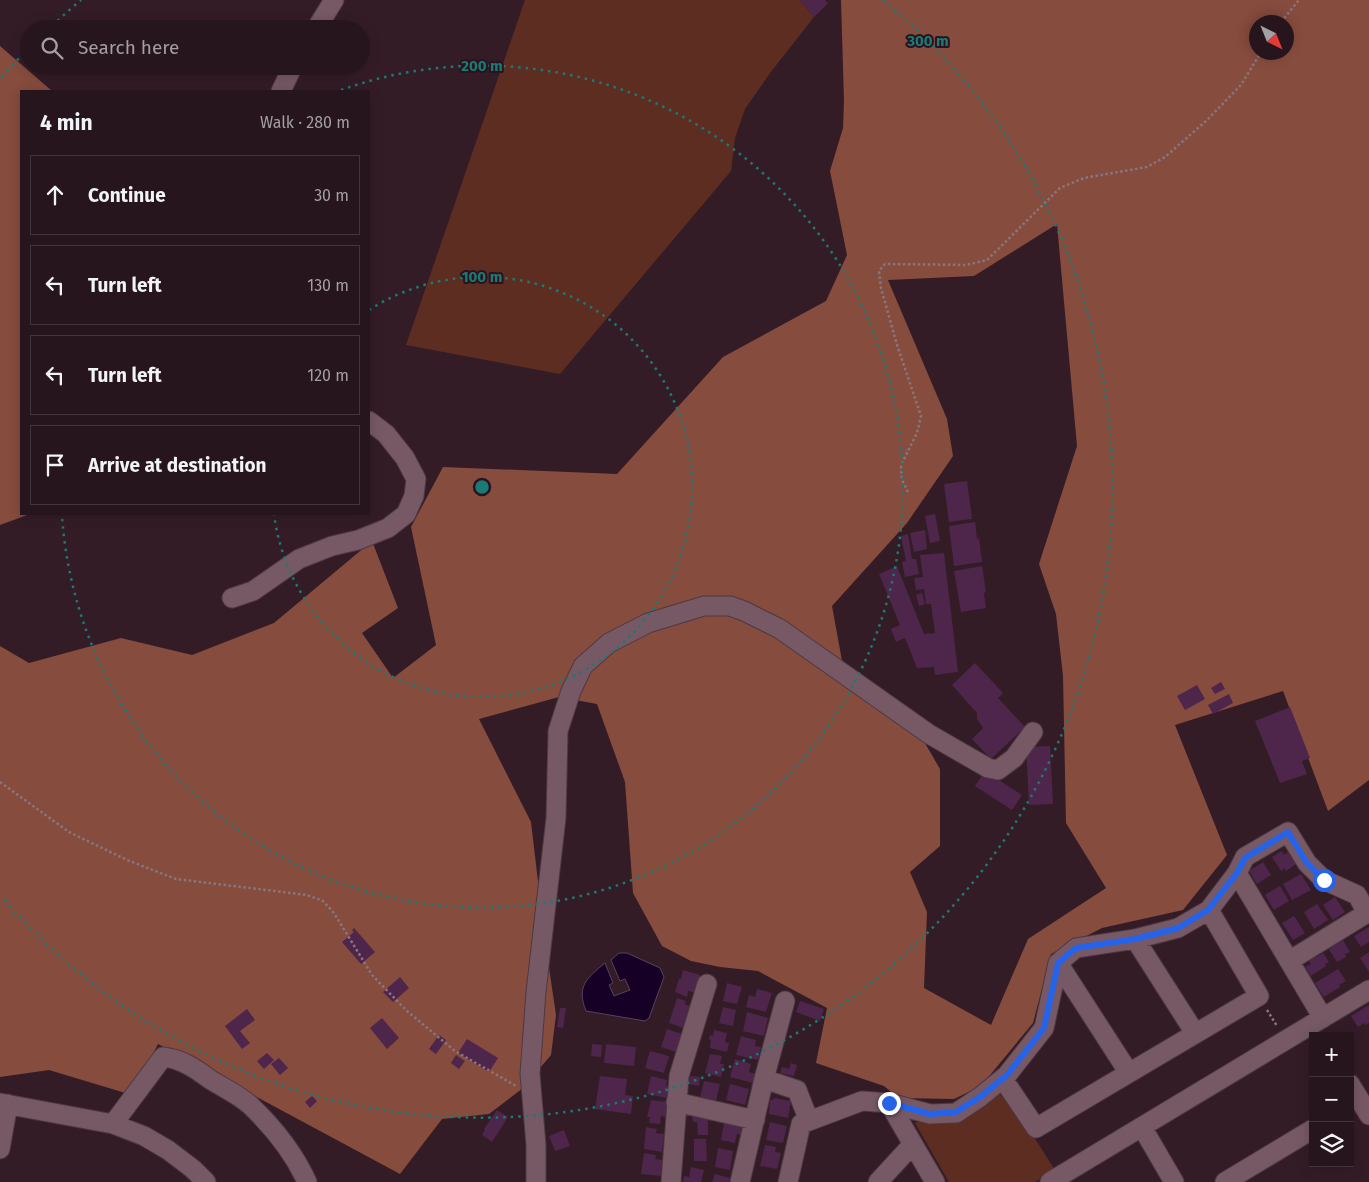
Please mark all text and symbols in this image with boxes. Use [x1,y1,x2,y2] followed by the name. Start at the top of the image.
[1249,15,1294,60] north arrow
[20,20,370,75] search box
[906,32,949,50] text: 300 m
[38,34,66,62] icon: search
[78,36,179,59] text: Search here
[461,57,503,75] text: 200 m
[40,110,93,136] text: 4 min
[260,113,350,132] text: Walk · 280 m
[41,181,69,209] icon: ahead
[88,184,166,207] text: Continue
[314,186,349,205] text: 30 m
[462,268,502,286] text: 100 m
[41,271,69,299] icon: left
[88,274,162,297] text: Turn left
[307,276,349,295] text: 130 m
[41,361,69,389] icon: left
[88,364,162,387] text: Turn left
[307,366,349,385] text: 120 m
[41,451,69,479] icon: arrive
[88,454,267,477] text: Arrive at destination
[473,478,491,496] centre of rings
[1313,869,1336,892] route start
[1309,1032,1354,1167] map controls
[1309,1032,1354,1077] button: +
[1309,1077,1354,1122] button: −
[878,1092,901,1115] route end
[1309,1122,1354,1167] button: layers

